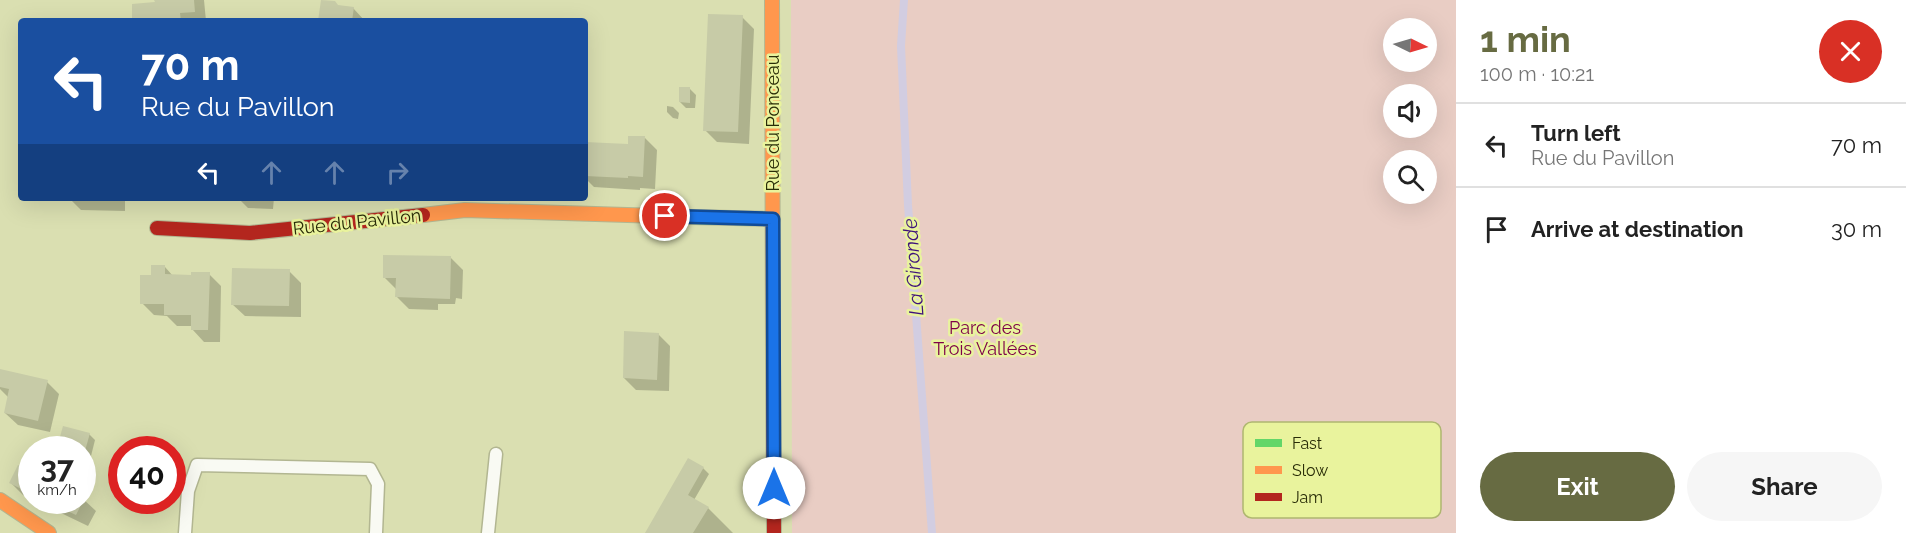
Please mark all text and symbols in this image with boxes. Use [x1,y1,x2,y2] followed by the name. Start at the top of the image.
[1383,18,1437,72] north arrow
[1383,18,1437,204] map controls
[1480,18,1571,60] text: 1 min
[1819,20,1882,83] button: close
[141,41,240,90] text: 70 m
[42,42,120,120] icon: left
[762,54,783,192] street label: Rue du Ponceau
[1480,62,1594,86] text: 100 m · 10:21
[1383,84,1437,138] button: sound
[141,91,335,122] text: Rue du Pavillon
[1531,120,1621,146] text: Turn left
[1480,129,1513,162] icon: left
[1831,132,1882,158] text: 70 m
[1531,146,1674,170] text: Rue du Pavillon
[1383,150,1437,204] button: search
[192,156,225,189] icon: left
[255,156,288,189] icon: ahead
[318,156,351,189] icon: ahead
[381,156,414,189] icon: right
[639,190,690,241] pin
[648,199,681,232] icon: arrive
[292,204,422,239] street label: Rue du Pavillon
[1480,213,1513,246] icon: arrive
[1531,216,1744,242] text: Arrive at destination
[1831,216,1882,242] text: 30 m
[898,217,928,316] water label: La Gironde
[933,317,1037,359] park label: Parc des Trois Vallées
[1243,422,1441,518] legend
[1292,434,1323,453] text: Fast
[108,436,186,514] speed limit sign: 40
[40,450,74,485] text: 37
[1480,452,1675,521] button: Exit
[1687,452,1882,521] button: Share
[742,456,806,520] position arrow
[1292,461,1328,480] text: Slow
[37,481,77,499] text: km/h
[1292,488,1323,507] text: Jam

